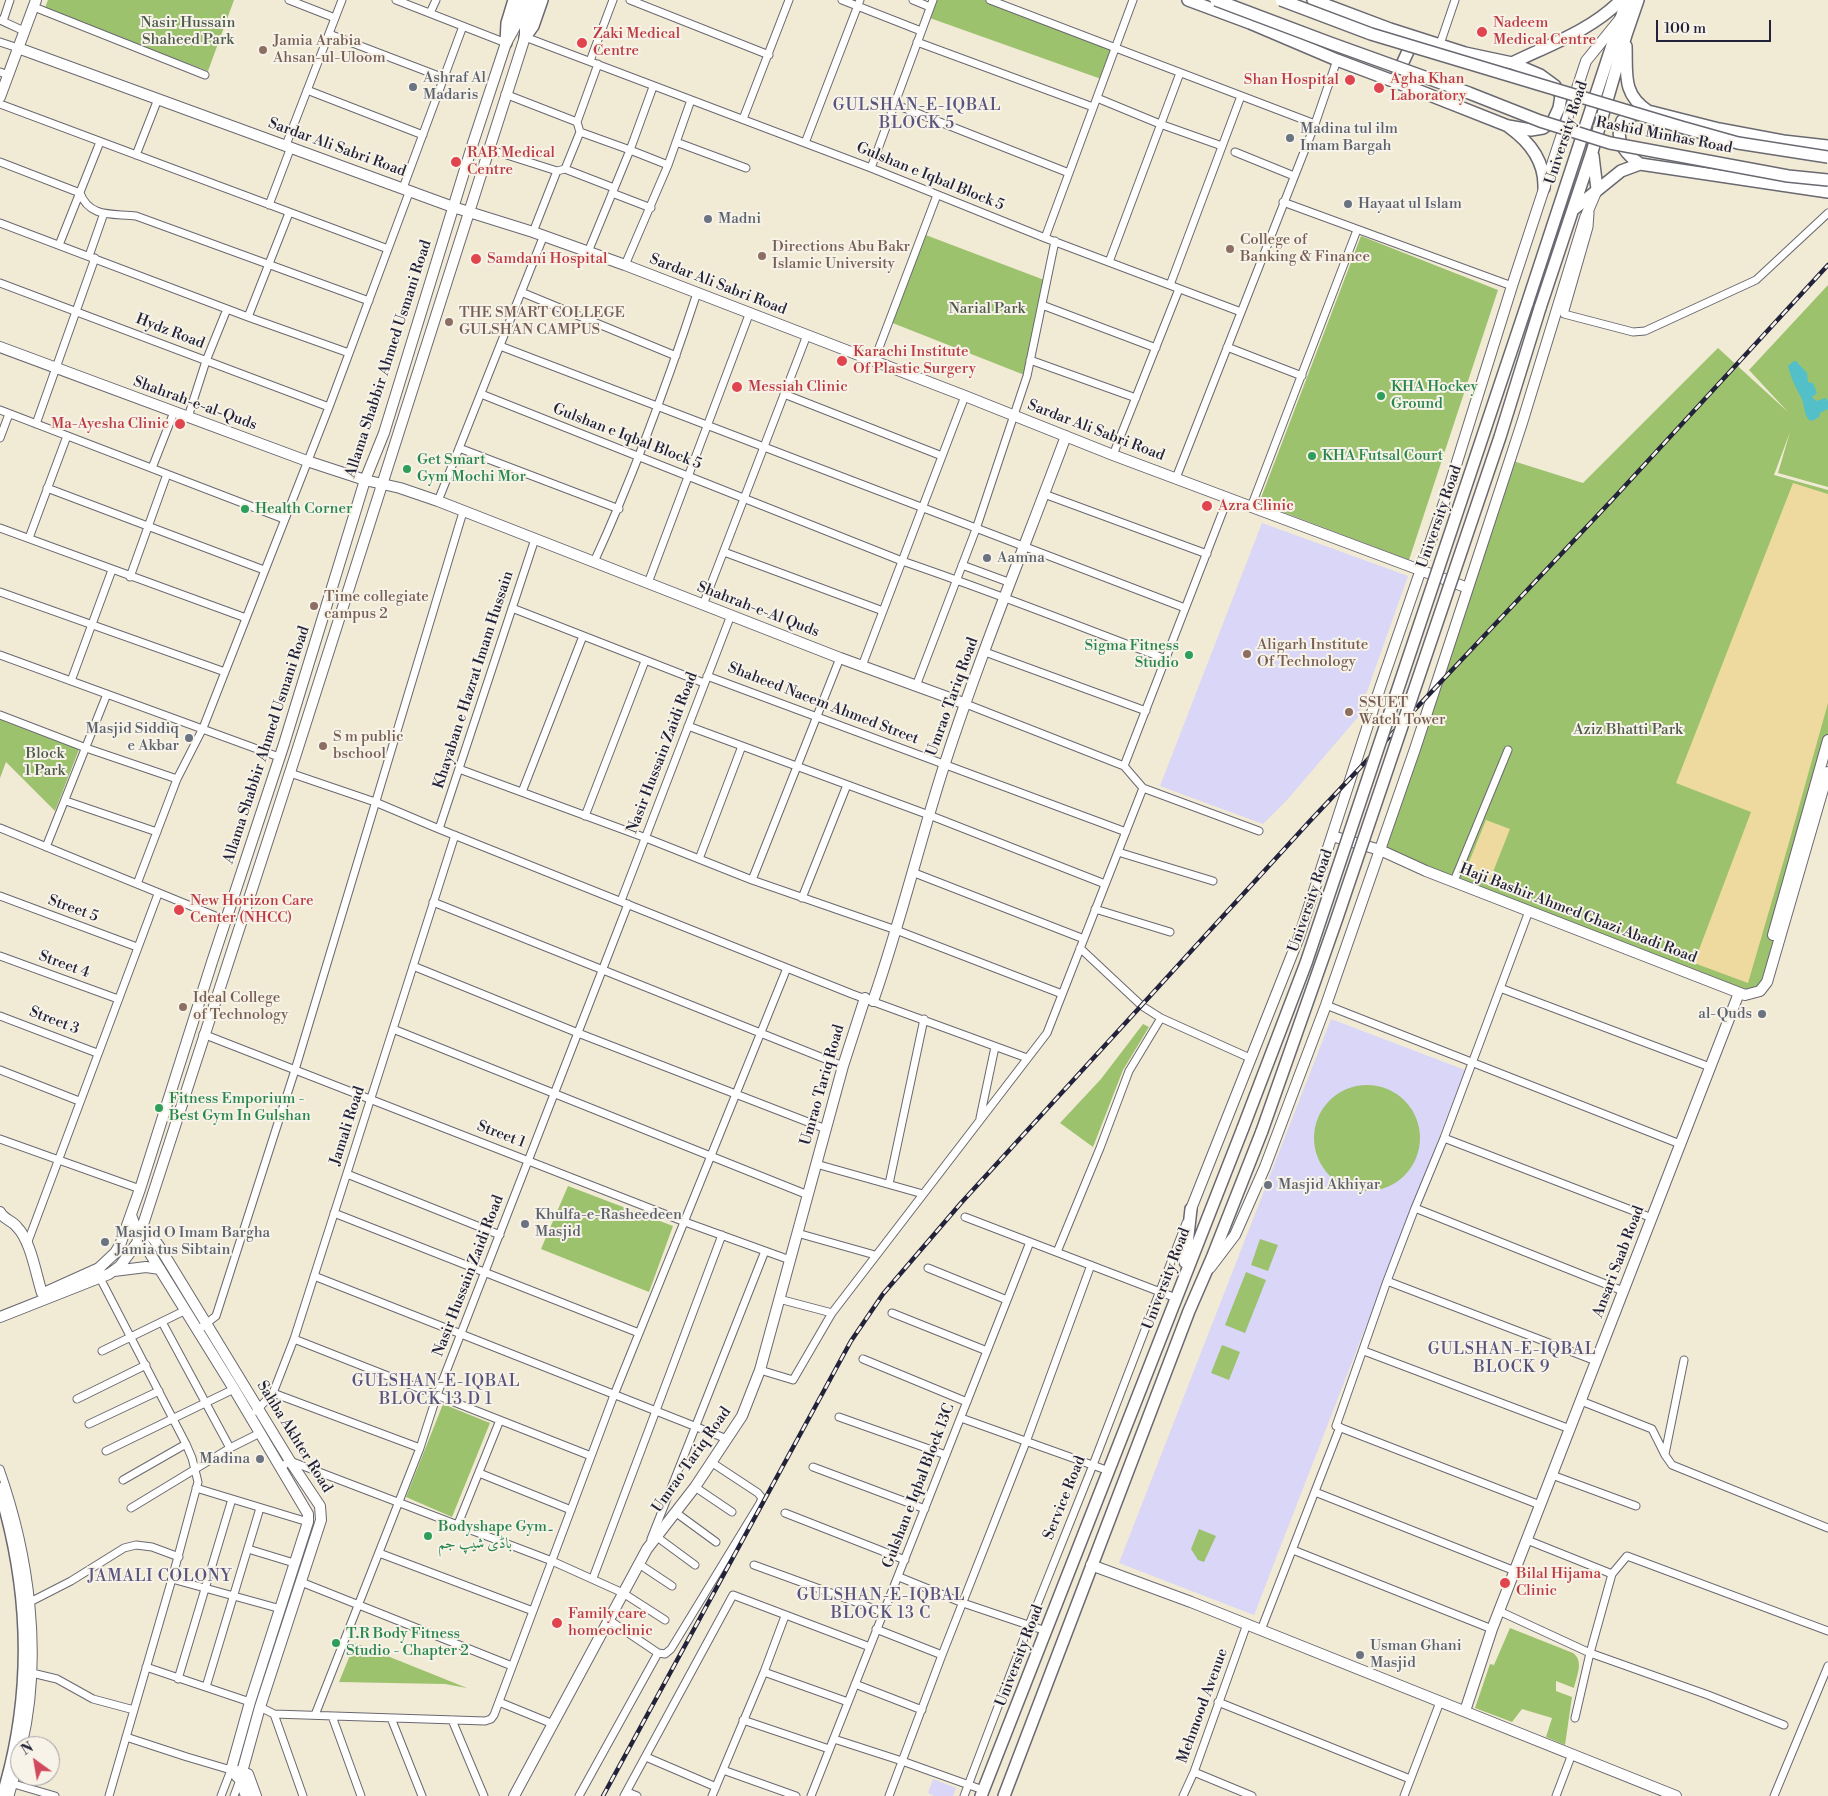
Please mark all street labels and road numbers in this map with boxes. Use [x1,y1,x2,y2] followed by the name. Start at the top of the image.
[1542,79,1592,187] street label: University Road
[1594,114,1734,158] street label: Rashid Minhas Road
[266,115,408,181] street label: Sardar Ali Sabri Road
[853,139,1007,215] street label: Gulshan e Iqbal Block 5
[342,238,436,480] street label: Allama Shabbir Ahmed Usmani Road
[647,251,789,319] street label: Sardar Ali Sabri Road
[133,311,207,353] street label: Hydz Road
[131,373,259,435] street label: Shahrah-e-al-Quds
[1025,397,1167,465] street label: Sardar Ali Sabri Road
[550,400,704,474] street label: Gulshan e Iqbal Block 5
[1414,463,1466,571] street label: University Road
[430,569,518,791] street label: Khayaban e Hazrat Imam Hussain
[694,578,822,642] street label: Shahrah-e-Al Quds
[220,624,314,866] street label: Allama Shabbir Ahmed Usmani Road
[923,635,983,759] street label: Umrao Tariq Road
[725,659,921,749] street label: Shaheed Naeem Ahmed Street
[624,670,702,836] street label: Nasir Hussain Zaidi Road
[1285,847,1337,955] street label: University Road
[1457,860,1699,968] street label: Haji Bashir Ahmed Ghazi Abadi Road
[45,892,101,926] street label: Street 5
[36,948,92,982] street label: Street 4
[26,1003,82,1039] street label: Street 3
[797,1022,849,1148] street label: Umrao Tariq Road
[327,1084,369,1168] street label: Jamali Road
[474,1118,528,1152] street label: Street 1
[430,1193,508,1359] street label: Nasir Hussain Zaidi Road
[1589,1203,1649,1321] street label: Ansari Saab Road
[1139,1226,1195,1332] street label: University Road
[252,1378,336,1496] street label: Sahba Akhter Road
[879,1401,959,1571] street label: Gulshan e Iqbal Block 13C
[649,1404,735,1516] street label: Umrao Tariq Road
[1040,1454,1090,1542] street label: Service Road
[992,1603,1048,1709] street label: University Road
[1174,1646,1232,1766] street label: Mehmood Avenue

